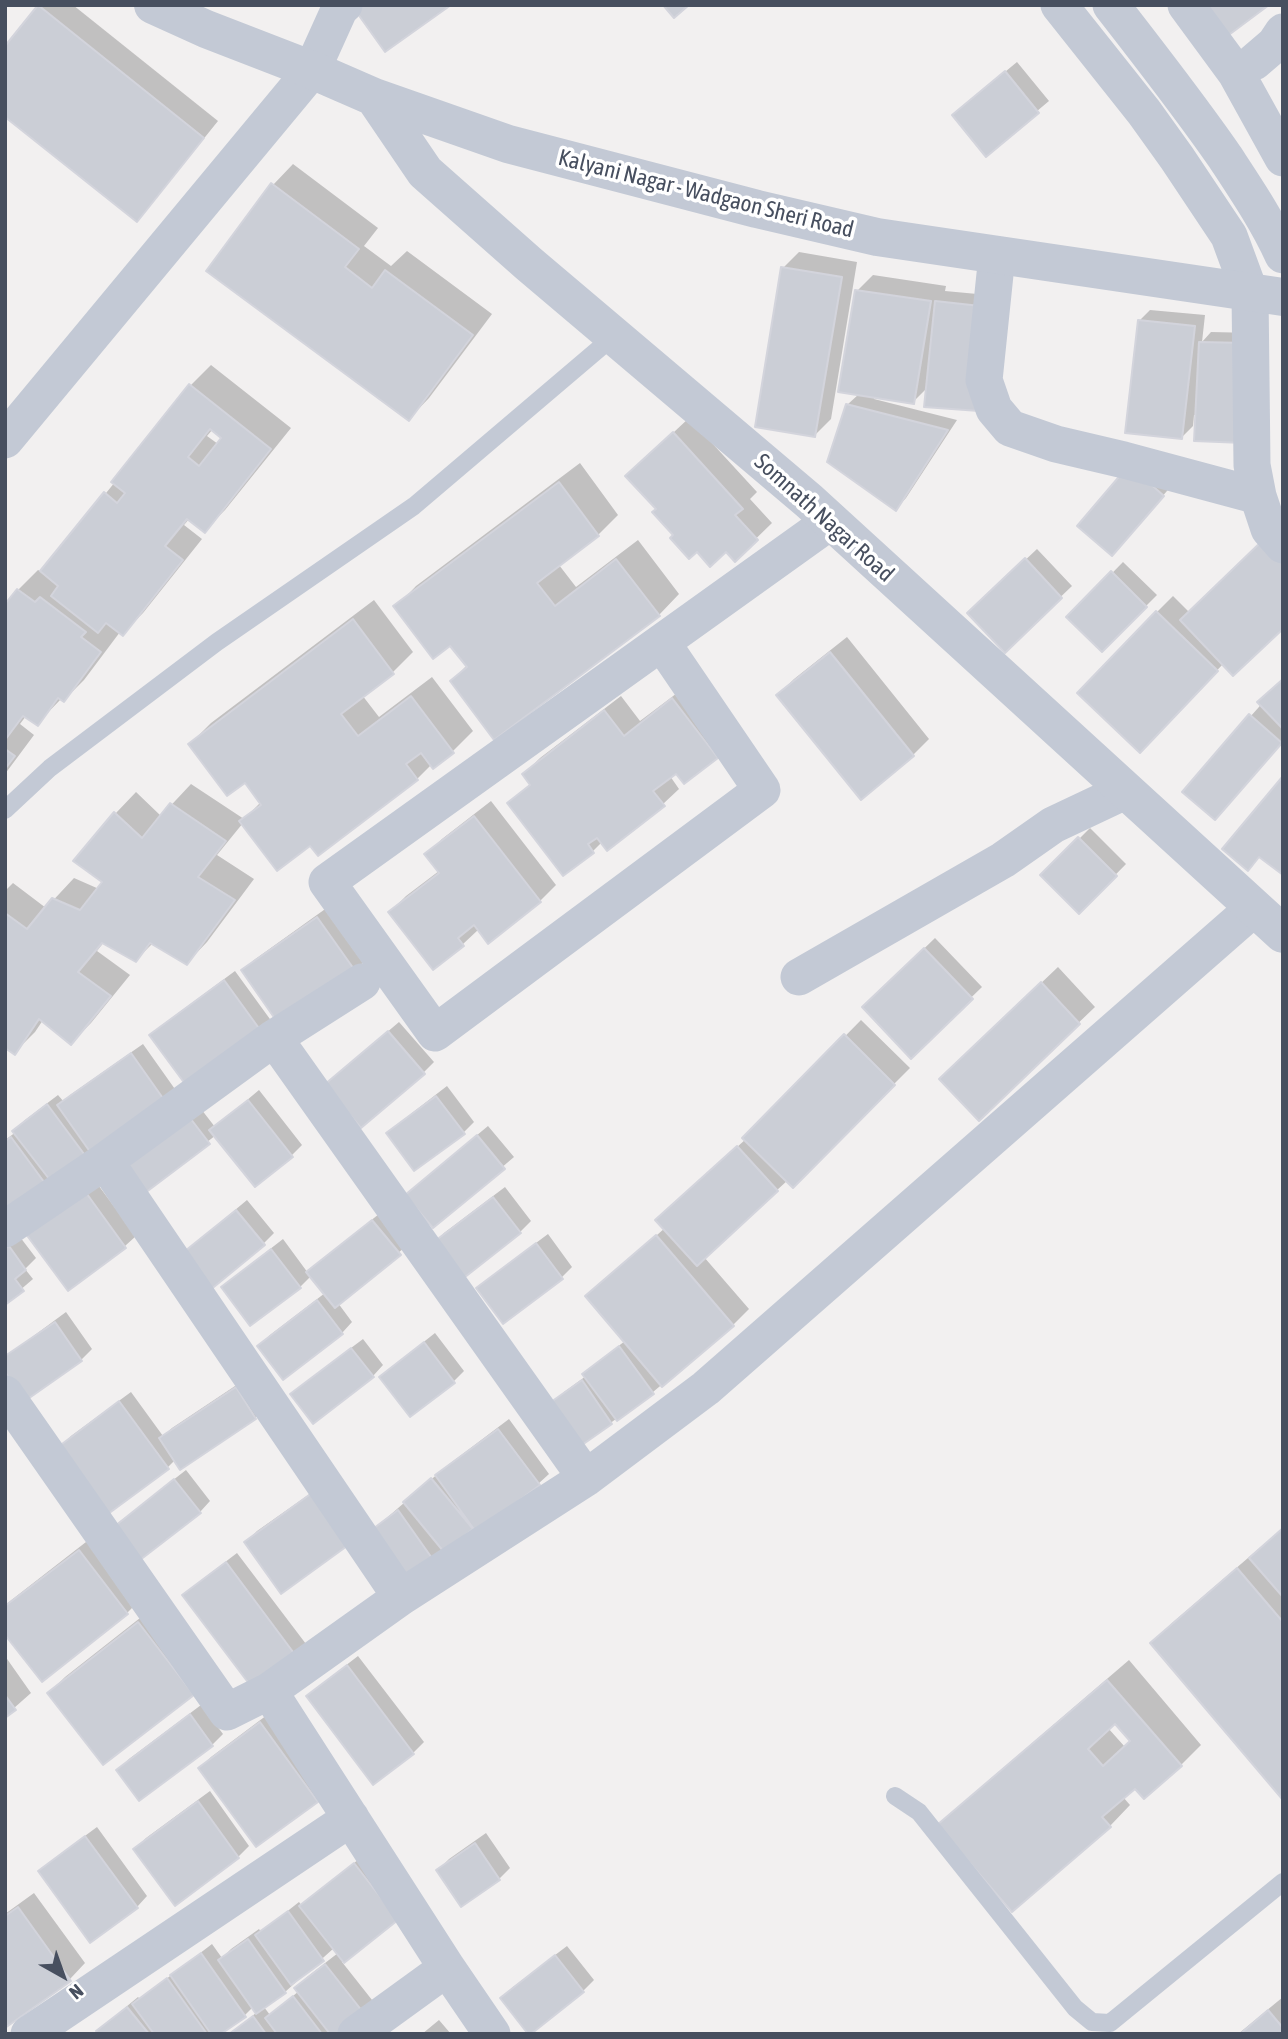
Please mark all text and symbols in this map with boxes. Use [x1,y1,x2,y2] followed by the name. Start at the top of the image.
[555,144,857,244] street label: Kalyani Nagar - Wadgaon Sheri Road
[749,448,899,588] street label: Somnath Nagar Road
[28,1941,98,2011] north arrow
[65,1980,88,2004] text: N

